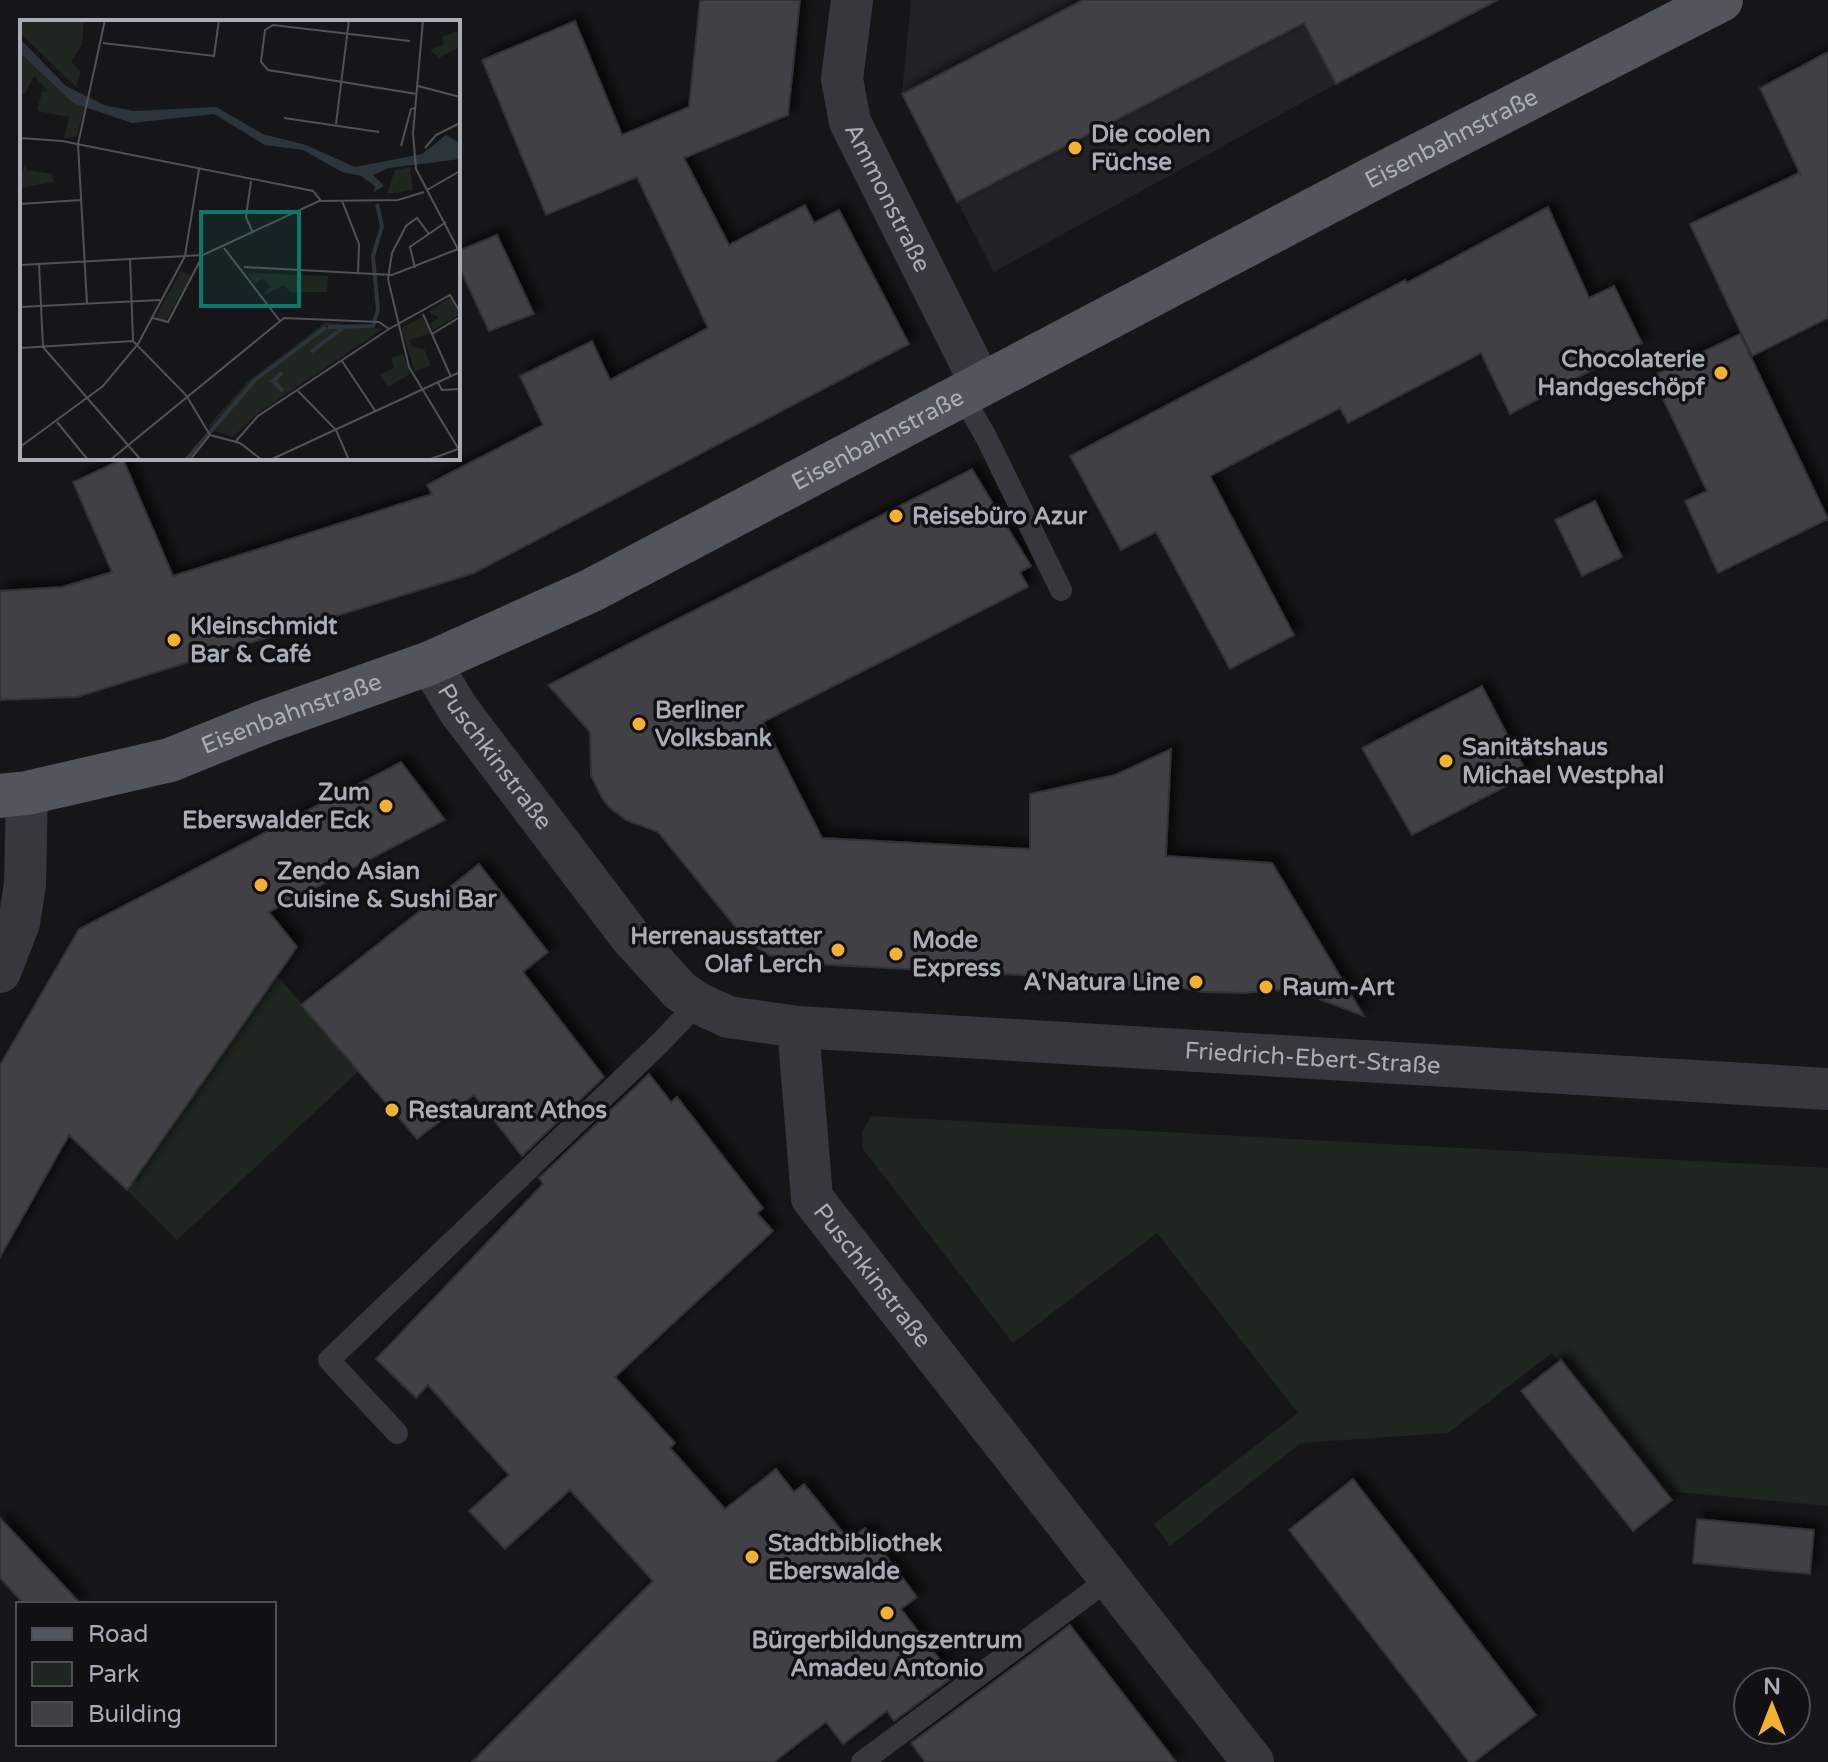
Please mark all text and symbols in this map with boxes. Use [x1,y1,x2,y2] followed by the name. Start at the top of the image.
[20,20,460,460] inset map
[1360,82,1543,195] street label: Eisenbahnstraße
[838,119,937,277] street label: Ammonstraße
[1091,120,1211,177] place label: Die coolen Füchse
[1066,139,1084,157] marker: Die coolen Füchse
[1537,345,1706,402] place label: Chocolaterie Handgeschöpf
[1712,364,1730,382] marker: Chocolaterie Handgeschöpf
[787,383,969,497] street label: Eisenbahnstraße
[912,502,1088,531] place label: Reisebüro Azur
[887,507,905,525] marker: Reisebüro Azur
[190,612,338,669] place label: Kleinschmidt Bar & Café
[165,631,183,649] marker: Kleinschmidt Bar & Café
[197,667,386,761] street label: Eisenbahnstraße
[431,678,558,836] street label: Puschkinstraße
[655,696,772,753] place label: Berliner Volksbank
[630,715,648,733] marker: Berliner Volksbank
[1462,733,1664,790] place label: Sanitätshaus Michael Westphal
[1437,752,1455,770] marker: Sanitätshaus Michael Westphal
[182,778,370,835] place label: Zum Eberswalder Eck
[377,797,395,815] marker: Zum Eberswalder Eck
[277,857,497,914] place label: Zendo Asian Cuisine & Sushi Bar
[252,876,270,894] marker: Zendo Asian Cuisine & Sushi Bar
[630,922,823,979] place label: Herrenausstatter Olaf Lerch
[912,926,1001,983] place label: Mode Express
[829,941,847,959] marker: Herrenausstatter Olaf Lerch
[887,945,905,963] marker: Mode Express
[1024,968,1180,997] place label: A'Natura Line
[1187,973,1205,991] marker: A'Natura Line
[1282,973,1396,1002] place label: Raum-Art
[1257,978,1275,996] marker: Raum-Art
[1184,1036,1441,1081] street label: Friedrich-Ebert-Straße
[408,1096,607,1125] place label: Restaurant Athos
[383,1101,401,1119] marker: Restaurant Athos
[807,1198,937,1354] street label: Puschkinstraße
[768,1529,942,1586] place label: Stadtbibliothek Eberswalde
[743,1548,761,1566] marker: Stadtbibliothek Eberswalde
[16,1602,276,1746] legend
[878,1604,896,1622] marker: Bürgerbildungszentrum Amadeu Antonio
[88,1620,148,1649] text: Road
[752,1626,1022,1683] place label: Bürgerbildungszentrum Amadeu Antonio
[88,1660,139,1689] text: Park
[1732,1666,1812,1746] north arrow
[1763,1674,1781,1700] text: N
[88,1700,182,1729] text: Building

